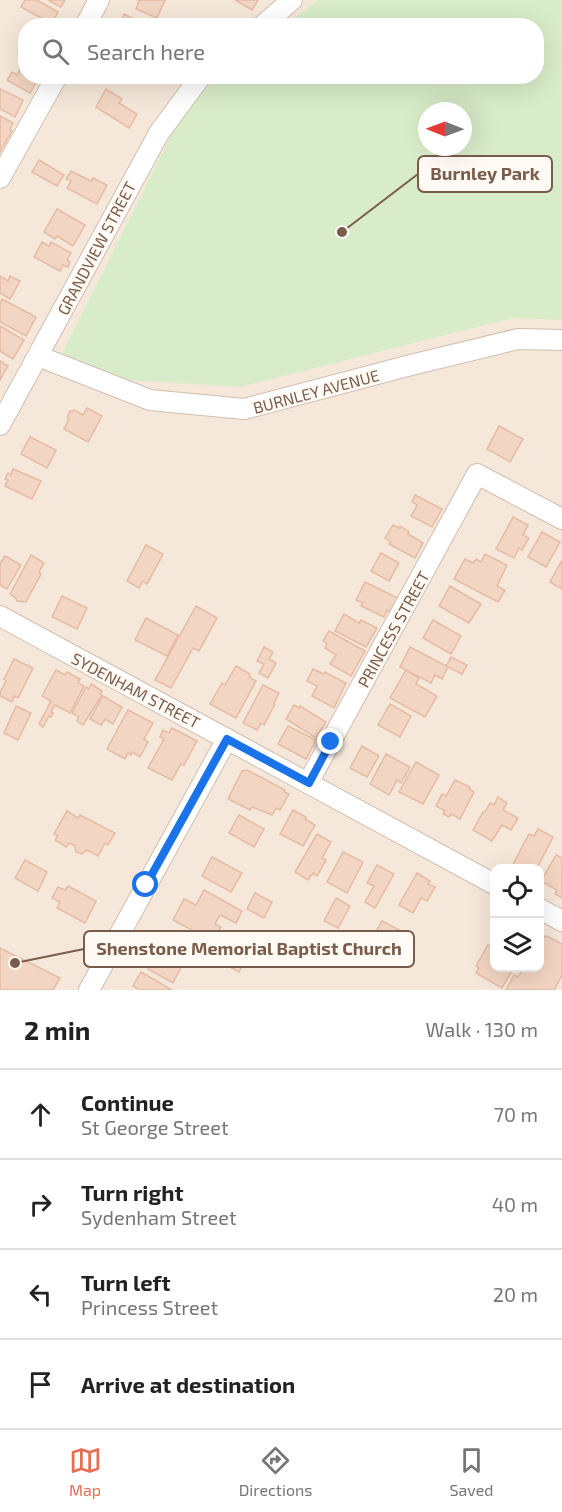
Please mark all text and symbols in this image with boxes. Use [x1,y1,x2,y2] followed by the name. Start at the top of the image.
[18,18,544,84] search box
[39,35,72,68] icon: search
[87,38,205,64] text: Search here
[418,102,472,156] north arrow
[418,156,552,192] callout: Burnley Park
[430,162,540,184] text: Burnley Park
[53,178,139,318] street label: GRANDVIEW STREET
[251,365,381,417] street label: BURNLEY AVENUE
[353,568,433,690] street label: PRINCESS STREET
[69,648,203,732] street label: SYDENHAM STREET
[317,728,343,754] route end
[490,864,544,972] map controls
[490,864,544,918] button: locate
[132,871,158,897] route start
[490,918,544,972] button: layers
[84,931,414,967] callout: Shenstone Memorial Baptist Church
[96,937,402,959] text: Shenstone Memorial Baptist Church
[24,1014,90,1045] text: 2 min
[426,1017,538,1041] text: Walk · 130 m
[81,1089,174,1115] text: Continue
[24,1098,57,1131] icon: ahead
[494,1102,538,1126] text: 70 m
[81,1115,229,1139] text: St George Street
[81,1179,183,1205] text: Turn right
[24,1188,57,1221] icon: right
[492,1192,538,1216] text: 40 m
[81,1205,237,1229] text: Sydenham Street
[81,1269,170,1295] text: Turn left
[24,1278,57,1311] icon: left
[493,1282,538,1306] text: 20 m
[81,1295,218,1319] text: Princess Street
[24,1368,57,1401] icon: arrive
[81,1371,295,1397] text: Arrive at destination
[69,1444,102,1499] tab: Map
[239,1444,312,1499] tab: Directions
[450,1444,493,1499] tab: Saved

